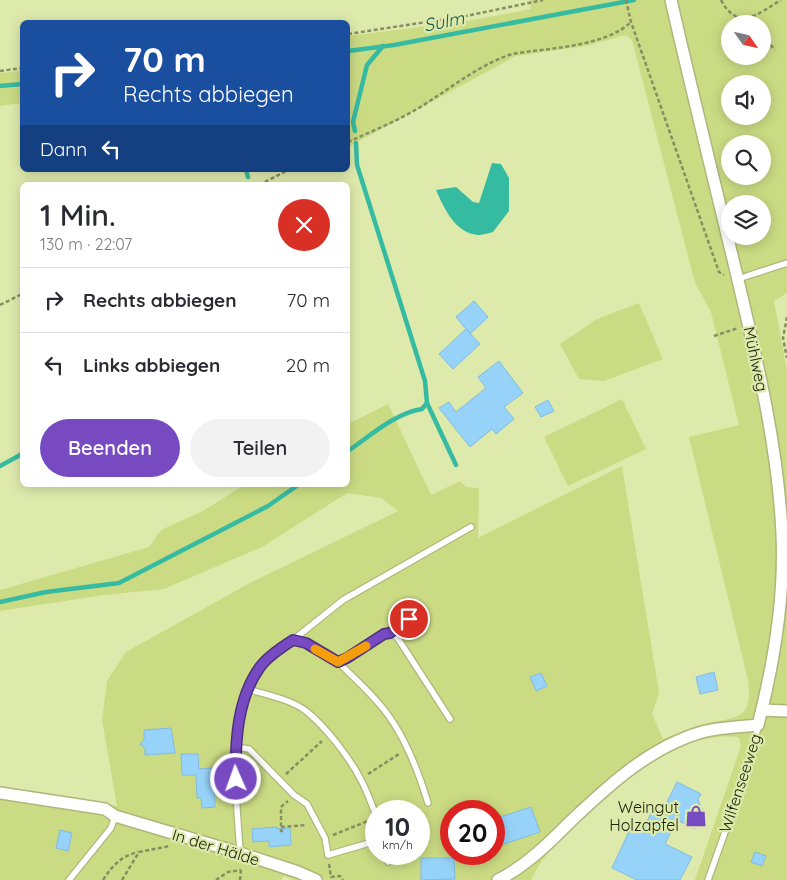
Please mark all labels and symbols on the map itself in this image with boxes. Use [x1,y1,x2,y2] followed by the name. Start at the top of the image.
[422,6,467,37] water label: Sulm
[721,15,771,65] north arrow
[739,325,773,393] street label: Mühlweg
[388,598,430,640] pin
[715,731,765,835] street label: Wilfenseeweg
[209,752,261,804] position arrow
[609,797,679,835] place label: Weingut Holzapfel
[440,800,505,865] speed limit sign: 20
[683,803,709,829] shop icon: Weingut Holzapfel
[170,824,262,870] street label: In der Hälde

